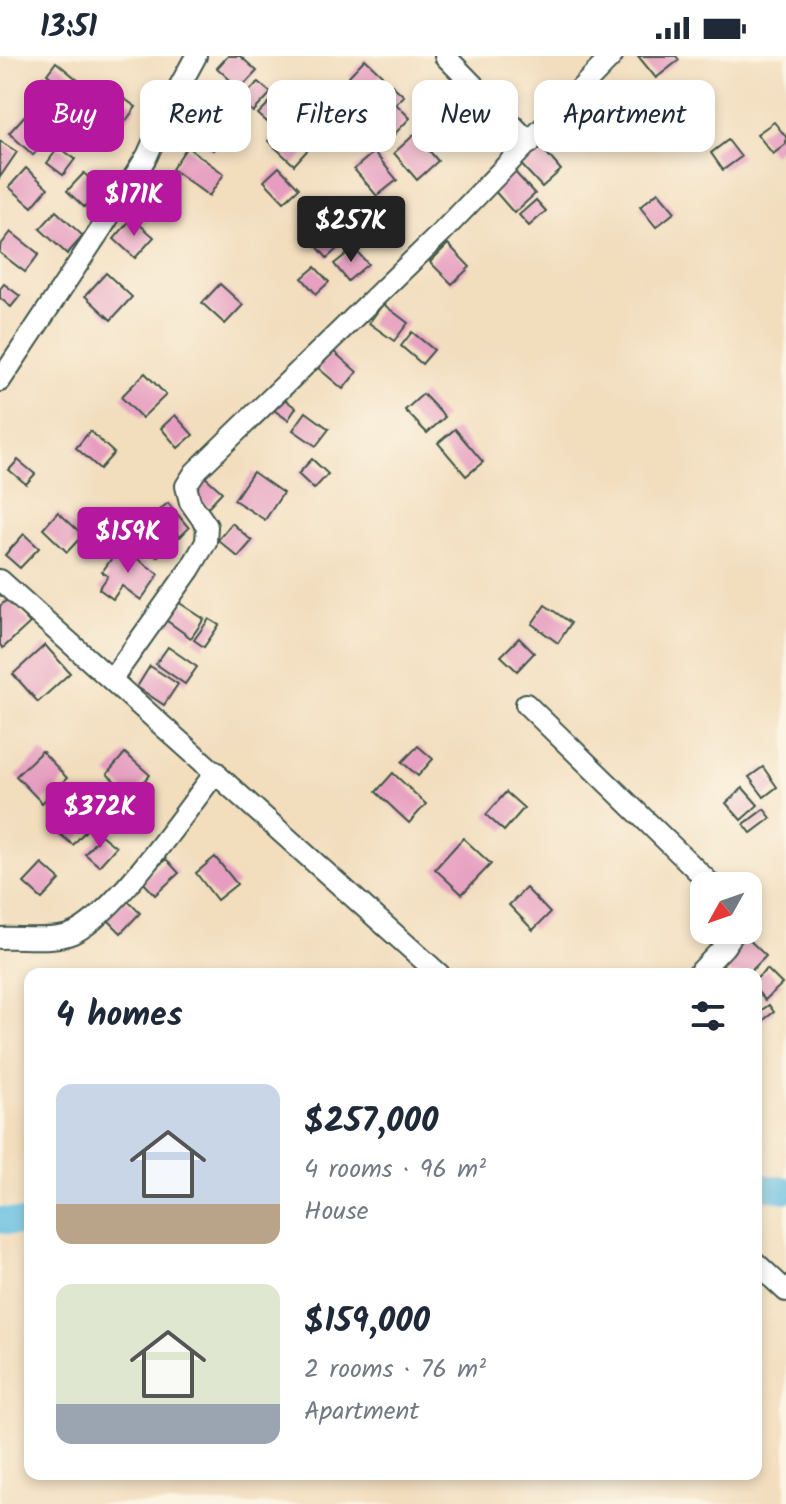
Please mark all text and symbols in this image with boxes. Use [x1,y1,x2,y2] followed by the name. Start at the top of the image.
[40,4,97,52] text: 13:51
[24,80,124,152] chip: Buy
[140,80,251,152] chip: Rent
[267,80,396,152] chip: Filters
[412,80,518,152] chip: New
[534,80,715,152] chip: Apartment
[78,170,190,238] pin: $171K
[104,175,164,217] text: $171K
[295,196,407,264] pin: $257K
[315,201,387,243] text: $257K
[72,507,184,575] pin: $159K
[95,512,161,554] text: $159K
[44,782,156,850] pin: $372K
[64,787,136,829] text: $372K
[690,872,762,944] north arrow
[690,872,762,944] map controls
[56,989,183,1043] text: 4 homes
[686,994,730,1038] icon: filters
[304,1095,438,1149] text: $257,000
[120,1116,216,1212] icon: home
[304,1149,486,1191] text: 4 rooms · 96 m²
[304,1191,368,1233] text: House
[304,1295,430,1349] text: $159,000
[120,1316,216,1412] icon: home
[304,1349,486,1391] text: 2 rooms · 76 m²
[304,1391,419,1433] text: Apartment

